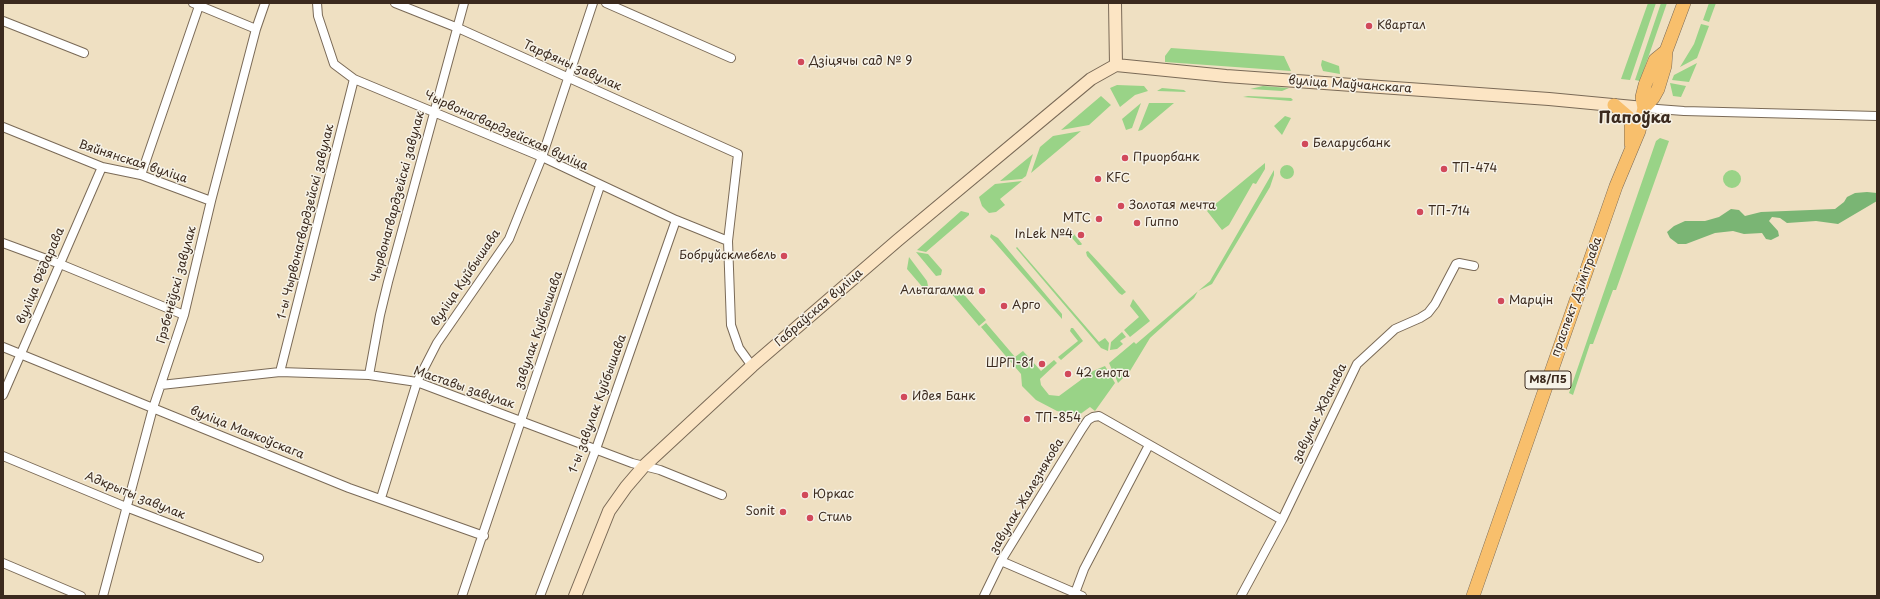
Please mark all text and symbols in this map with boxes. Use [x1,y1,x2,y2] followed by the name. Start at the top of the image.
[1377,19,1426,33] place label: Квартал
[1364,21,1374,31] marker: Квартал
[520,38,624,94] street label: Тарфяны завулак
[809,55,912,69] place label: Дзіцячы сад № 9
[796,57,806,67] marker: Дзіцячы сад № 9
[1288,74,1412,96] street label: вуліца Маўчанскага
[422,88,590,174] street label: Чырвонагвардзейская вуліца
[1599,109,1671,129] district label: Папоўка
[368,110,428,284] street label: Чырвонагвардзейскі завулак
[275,123,337,321] street label: 1-ы Чырвонагвардзейскі завулак
[1313,137,1390,151] place label: Беларусбанк
[77,138,189,186] street label: Вяйнянская вуліца
[1300,139,1310,149] marker: Беларусбанк
[1133,151,1199,165] place label: Приорбанк
[1120,153,1130,163] marker: Приорбанк
[1452,162,1498,176] place label: ТП-474
[1439,164,1449,174] marker: ТП-474
[1106,172,1130,186] place label: KFC
[1093,174,1103,184] marker: KFC
[1129,199,1216,213] place label: Золотая мечта
[1116,201,1126,211] marker: Золотая мечта
[1428,205,1470,219] place label: ТП-714
[1415,207,1425,217] marker: ТП-714
[1063,212,1091,226] place label: МТС
[1094,214,1104,224] marker: МТС
[1145,216,1179,230] place label: Гиппо
[1132,218,1142,228] marker: Гиппо
[154,225,200,345] street label: Грэбенёўскі завулак
[14,226,68,326] street label: вуліца Фёдарава
[428,227,504,329] street label: вуліца Куйбышава
[1015,228,1073,242] place label: InLek №4
[1076,230,1086,240] marker: InLek №4
[1549,235,1605,359] street label: праспект Дзімітрава
[679,249,776,263] place label: Бобруйскмебель
[779,251,789,261] marker: Бобруйскмебель
[772,266,866,350] street label: Габраўская вуліца
[512,270,566,390] street label: завулак Куйбышава
[900,284,974,298] place label: Альтагамма
[977,286,987,296] marker: Альтагамма
[1509,294,1553,308] place label: Марцін
[1496,296,1506,306] marker: Марцін
[1012,299,1041,313] place label: Арго
[999,301,1009,311] marker: Арго
[566,333,630,475] street label: 1-ы завулак Куйбышава
[986,357,1034,371] place label: ШРП-81
[1037,359,1047,369] marker: ШРП-81
[1290,361,1350,465] street label: завулак Жданава
[412,364,516,412] street label: Маставы завулак
[1076,367,1129,381] place label: 42 енота
[1063,369,1073,379] marker: 42 енота
[1525,371,1571,389] road number: М8/П5
[912,390,975,404] place label: Идея Банк
[899,392,909,402] marker: Идея Банк
[188,403,306,463] street label: вуліца Маякоўскага
[1035,412,1081,426] place label: ТП-854
[1022,414,1032,424] marker: ТП-854
[987,436,1067,556] street label: завулак Жалезнякова
[83,469,187,523] street label: Адкрыты завулак
[813,488,854,502] place label: Юркас
[800,490,810,500] marker: Юркас
[745,505,775,519] place label: Sonit
[778,507,788,517] marker: Sonit
[818,511,852,525] place label: Стиль
[805,513,815,523] marker: Стиль

